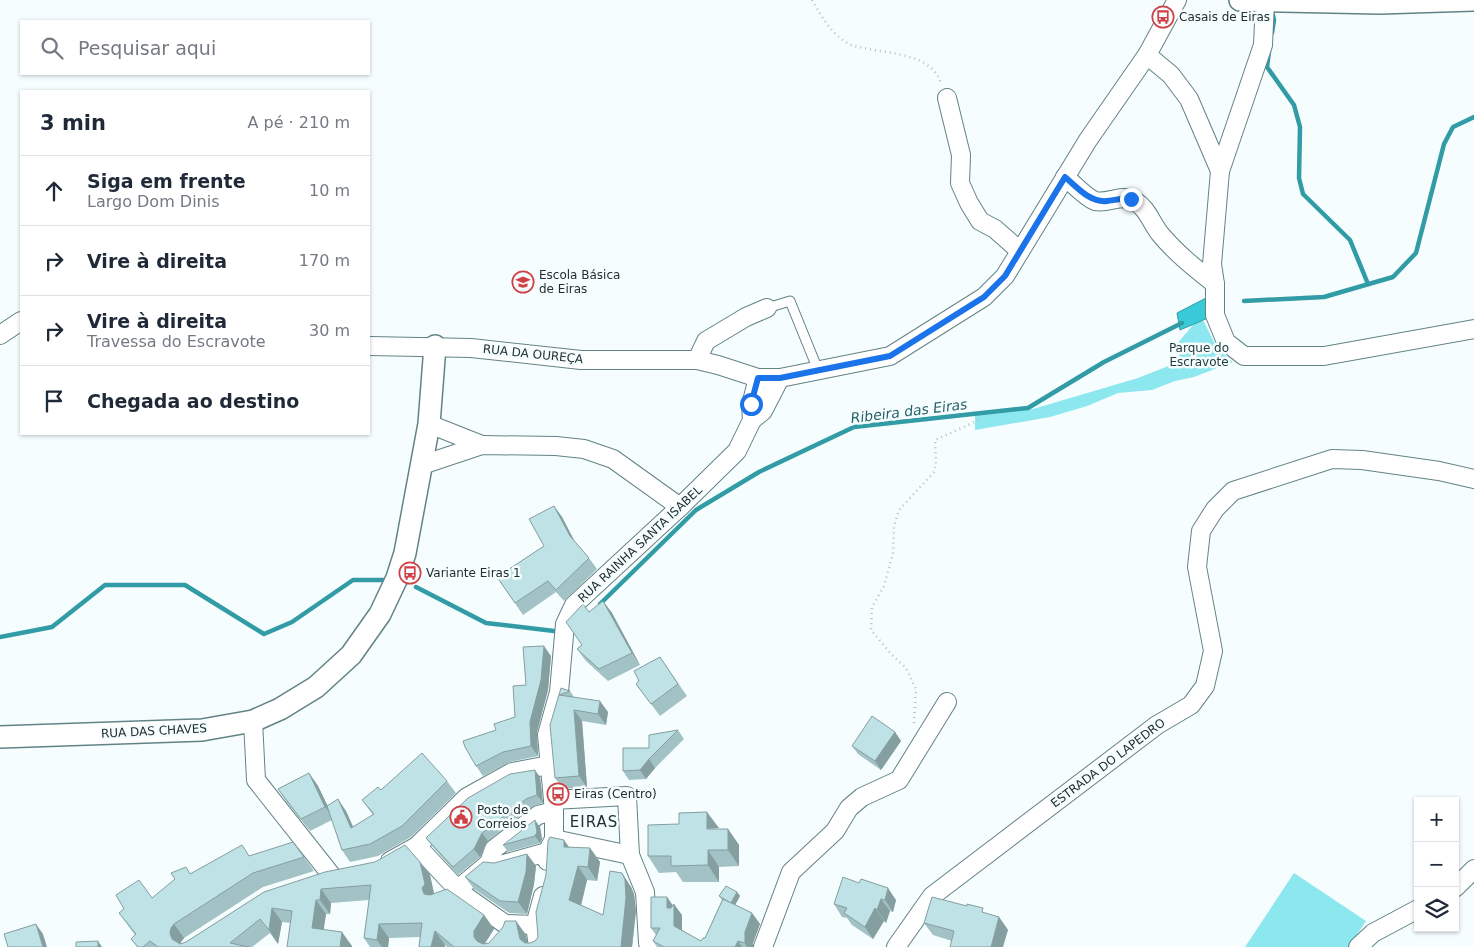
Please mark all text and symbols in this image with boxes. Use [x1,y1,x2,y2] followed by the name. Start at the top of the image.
[1151,5,1175,29] bus stop icon: Casais de Eiras
[1179,10,1270,24] place label: Casais de Eiras
[20,20,370,75] search box
[38,34,66,62] icon: search
[78,37,216,59] text: Pesquisar aqui
[40,111,106,135] text: 3 min
[248,113,350,132] text: A pé · 210 m
[87,170,246,192] text: Siga em frente
[40,177,68,205] icon: ahead
[309,181,350,200] text: 10 m
[1120,188,1143,211] route end
[87,192,220,211] text: Largo Dom Dinis
[40,247,68,275] icon: right
[87,250,227,272] text: Vire à direita
[299,251,350,270] text: 170 m
[539,268,620,296] place label: Escola Básica de Eiras
[511,270,535,294] school or university icon: Escola Básica de Eiras
[87,310,227,332] text: Vire à direita
[40,317,68,345] icon: right
[309,321,350,340] text: 30 m
[87,332,266,351] text: Travessa do Escravote
[1169,341,1229,369] park label: Parque do Escravote
[482,342,585,366] street label: RUA DA OUREÇA
[40,387,68,415] icon: arrive
[87,390,299,412] text: Chegada ao destino
[740,393,763,416] route start
[850,396,968,426] water label: Ribeira das Eiras
[575,483,705,605] street label: RUA RAINHA SANTA ISABEL
[398,561,422,585] bus stop icon: Variante Eiras 1
[426,566,521,580] place label: Variante Eiras 1
[1048,716,1168,810] street label: ESTRADA DO LAPEDRO
[101,721,207,741] street label: RUA DAS CHAVES
[546,782,570,806] bus stop icon: Eiras (Centro)
[574,787,657,801] place label: Eiras (Centro)
[1414,797,1459,932] map controls
[1414,797,1459,842] button: +
[477,803,528,831] place label: Posto de Correios
[449,805,473,829] public building icon: Posto de Correios
[570,813,618,831] district label: EIRAS
[1414,842,1459,887] button: −
[1414,887,1459,932] button: layers

